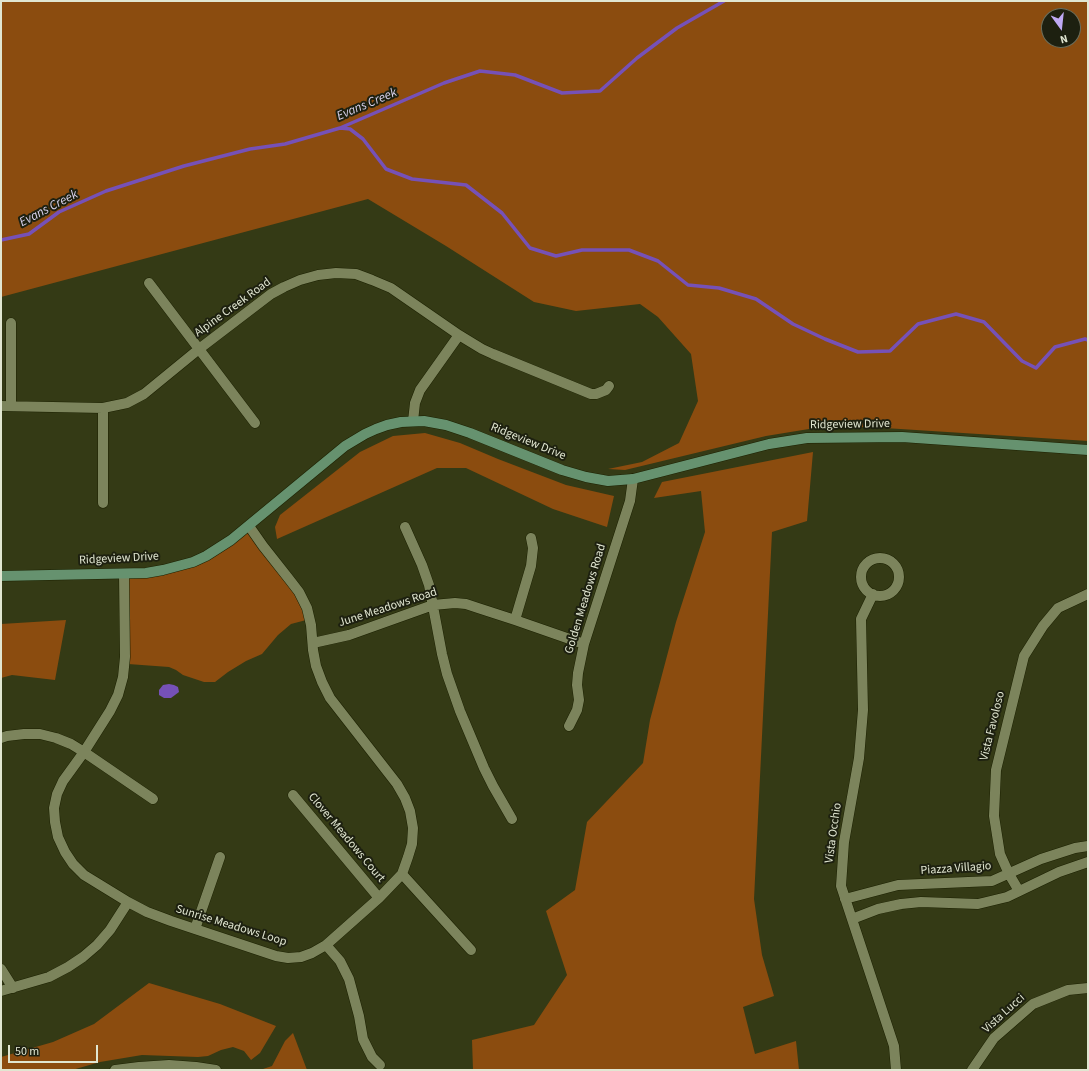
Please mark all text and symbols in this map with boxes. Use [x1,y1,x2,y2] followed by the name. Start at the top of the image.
[1041,8,1081,48] north arrow
[1059,31,1069,47] text: N
[334,85,400,125] water label: Evans Creek
[17,187,81,231] water label: Evans Creek
[192,275,274,341] street label: Alpine Creek Road
[810,417,890,433] street label: Ridgeview Drive
[488,420,568,464] street label: Ridgeview Drive
[562,542,610,656] street label: Golden Meadows Road
[79,550,159,568] street label: Ridgeview Drive
[337,585,439,631] street label: June Meadows Road
[977,690,1009,762] street label: Vista Favoloso
[304,790,388,886] street label: Clover Meadows Court
[823,802,845,864] street label: Vista Occhio
[920,859,992,879] street label: Piazza Villagio
[174,902,288,950] street label: Sunrise Meadows Loop
[980,991,1028,1037] street label: Vista Lucci
[10,1037,100,1063] scale bar
[15,1043,39,1060] text: 50 m

